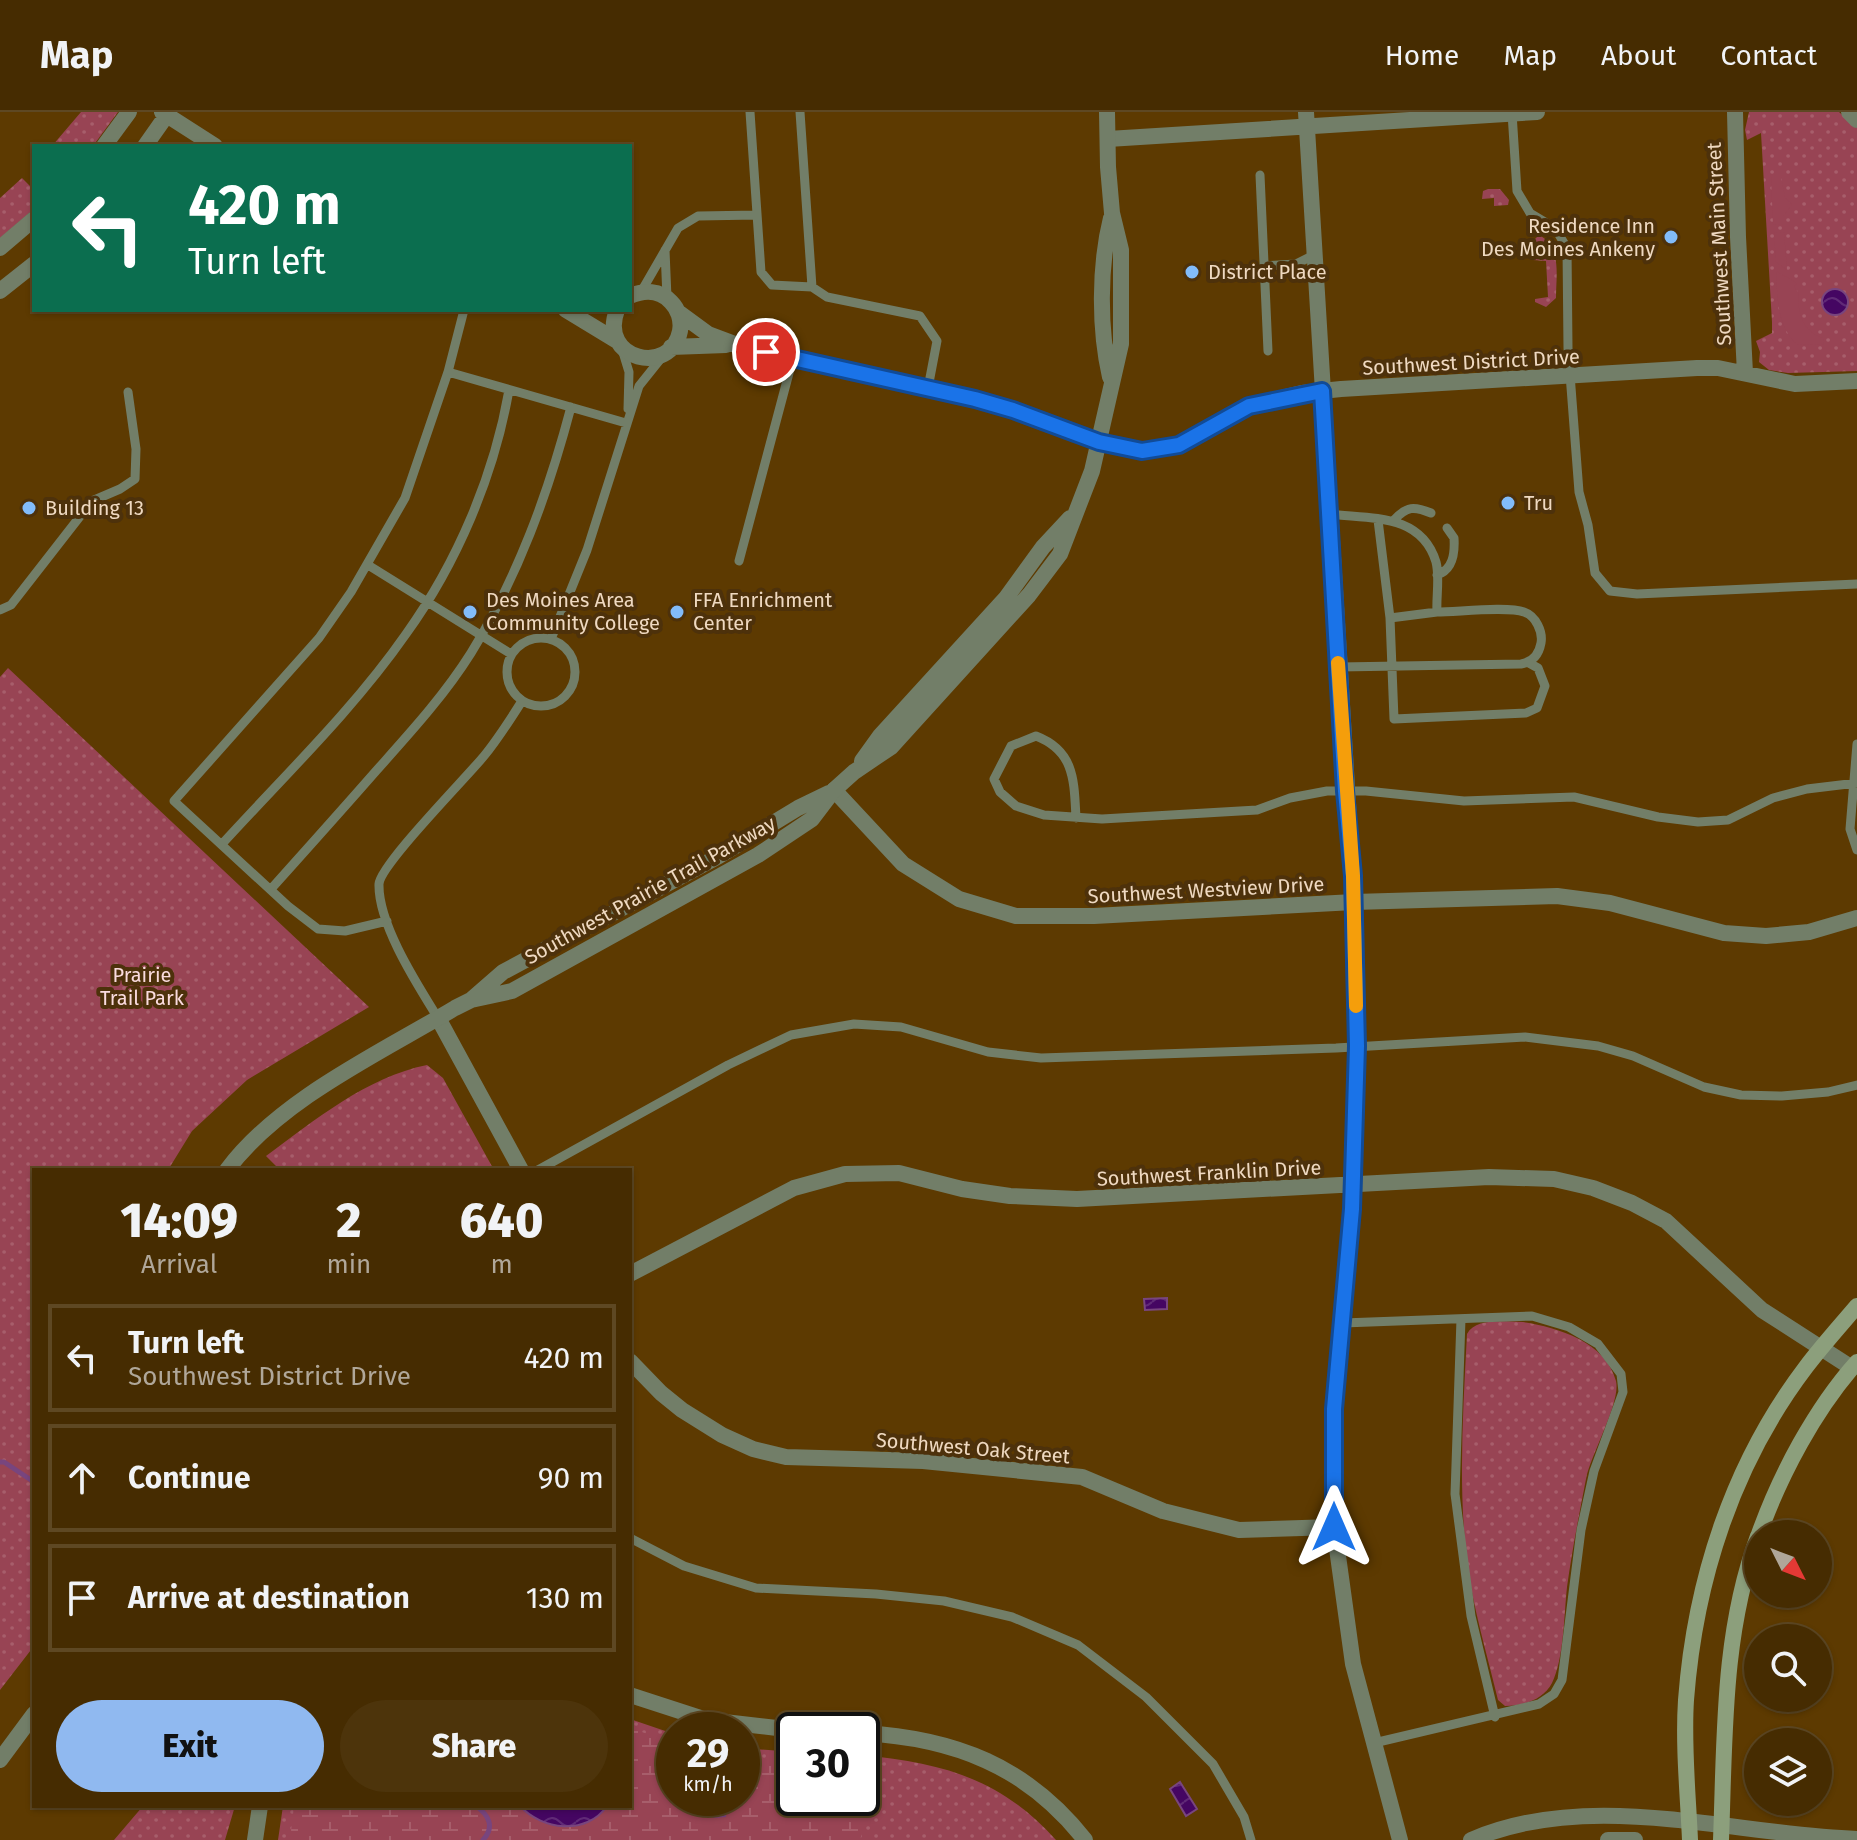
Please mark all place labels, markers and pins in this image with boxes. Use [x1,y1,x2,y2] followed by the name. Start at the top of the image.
[1481,214,1655,261] place label: Residence Inn Des Moines Ankeny
[1662,228,1680,246] marker: Residence Inn Des Moines Ankeny
[1208,260,1327,284] place label: District Place
[1183,263,1201,281] marker: District Place
[732,318,800,386] pin
[1524,491,1553,515] place label: Tru
[1499,494,1517,512] marker: Tru
[45,496,144,520] place label: Building 13
[20,499,38,517] marker: Building 13
[486,588,660,635] place label: Des Moines Area Community College
[693,588,833,635] place label: FFA Enrichment Center
[461,603,479,621] marker: Des Moines Area Community College
[668,603,686,621] marker: FFA Enrichment Center

